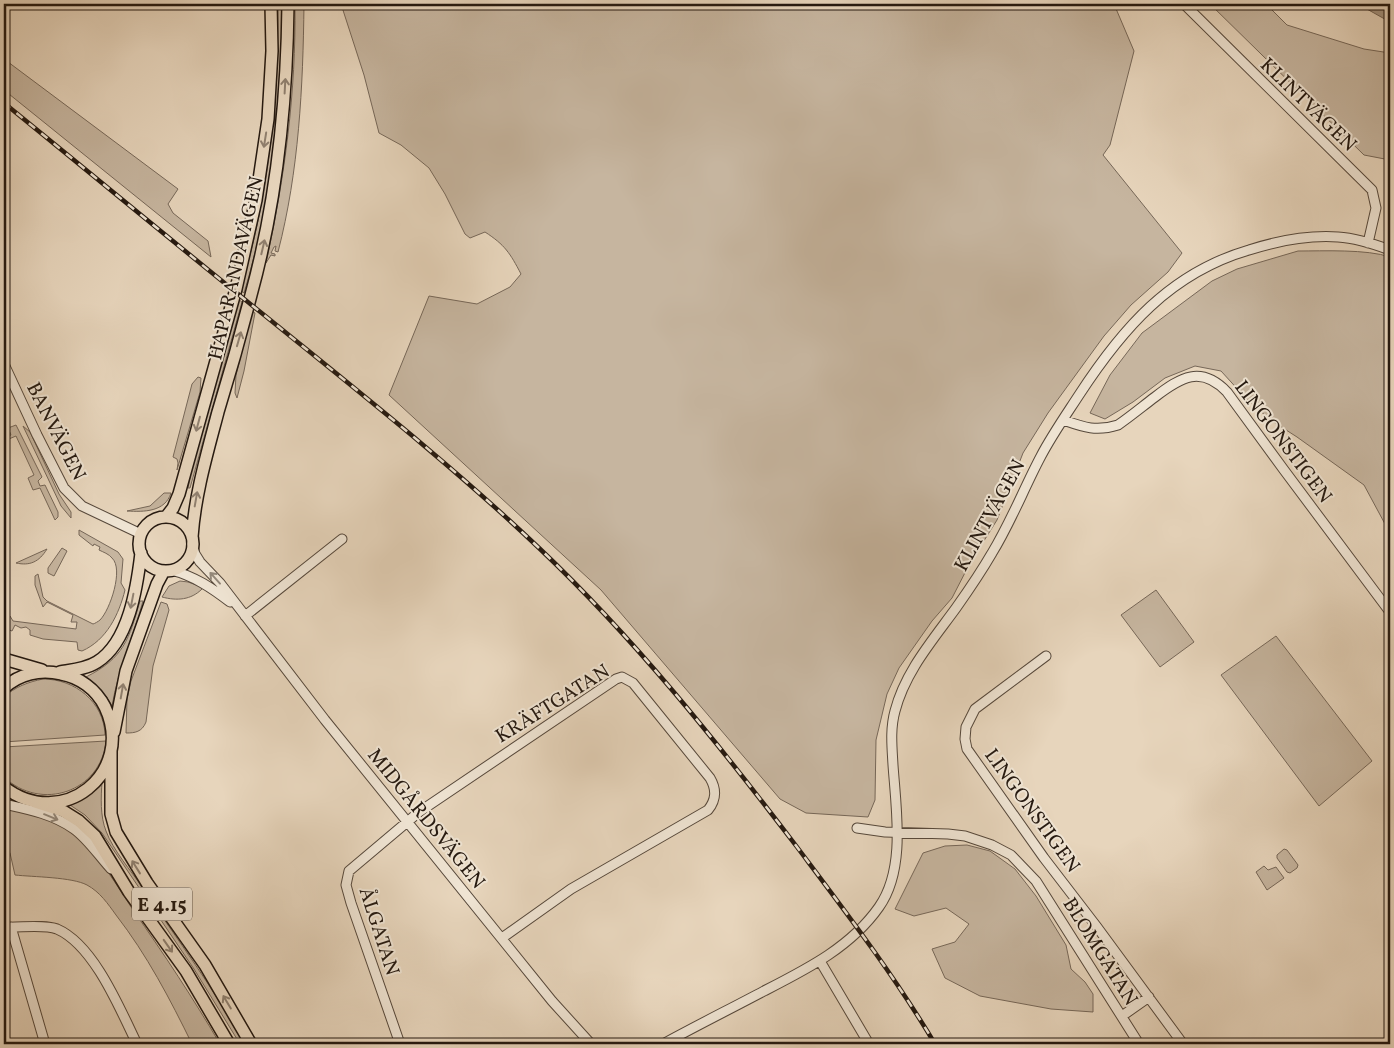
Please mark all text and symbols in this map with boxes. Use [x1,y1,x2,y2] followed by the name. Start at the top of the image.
[1253,52,1362,159] street label: KLINTVÄGEN
[281,79,290,95] one-way arrow
[259,131,269,147] one-way arrow
[202,174,272,363] street label: HAPARANDAVÄGEN
[259,240,268,256] one-way arrow
[235,332,244,348] one-way arrow
[1227,375,1338,510] street label: LINGONSTIGEN
[18,378,92,486] street label: BANVÄGEN
[193,415,202,431] one-way arrow
[948,455,1033,577] street label: KLINTVÄGEN
[191,492,201,508] one-way arrow
[209,571,220,584] one-way arrow
[127,593,136,609] one-way arrow
[491,658,616,751] street label: KRÄFTGATAN
[118,683,128,699] one-way arrow
[360,743,491,896] street label: MIDGÅRDSVÄGEN
[977,743,1086,879] street label: LINGONSTIGEN
[42,813,58,822] one-way arrow
[131,860,141,874] one-way arrow
[351,884,406,979] street label: ÅLGATAN
[132,888,192,921] road number: E 4.15
[1055,893,1144,1012] street label: BLOMGATAN
[163,938,173,952] one-way arrow
[221,995,231,1009] one-way arrow

